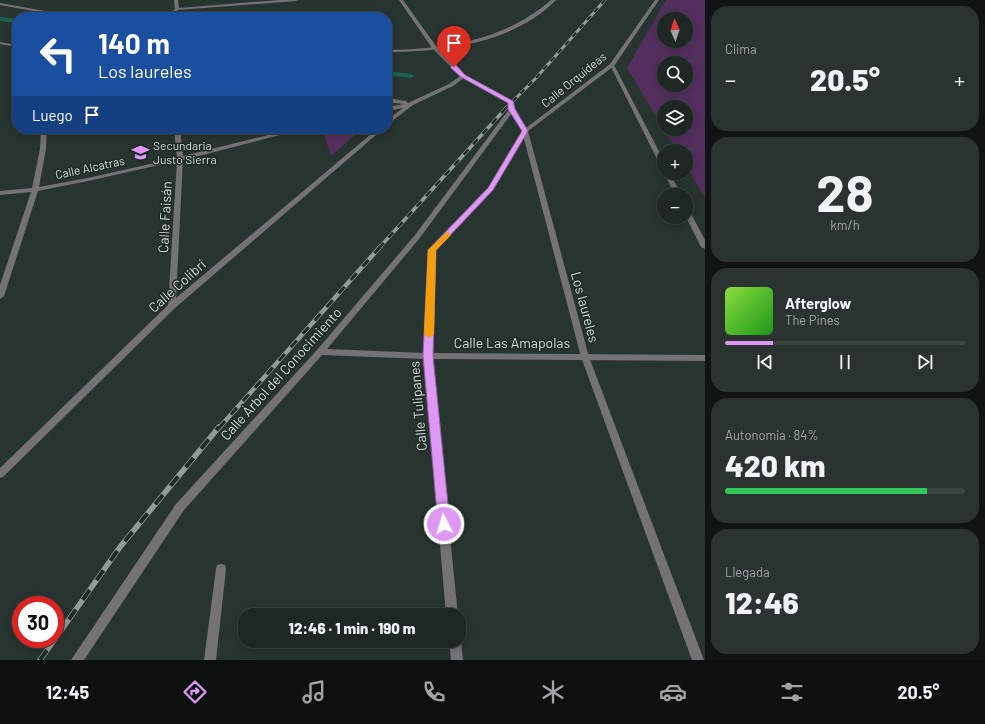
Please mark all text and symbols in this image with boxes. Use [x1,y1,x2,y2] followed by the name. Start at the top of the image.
[657,12,693,48] north arrow
[657,12,693,224] map controls
[98,26,170,60] text: 140 m
[437,26,471,67] pin
[32,28,84,80] icon: left
[443,32,465,54] icon: arrive
[725,41,757,57] text: Clima
[538,49,609,110] street label: Calle Orquídeas
[657,56,693,92] button: search
[98,60,192,82] text: Los laureles
[810,61,880,97] text: 20.5°
[725,66,736,92] text: −
[954,66,965,92] text: +
[657,100,693,136] button: layers
[81,104,103,126] icon: arrive
[32,106,73,124] text: Luego
[153,138,217,166] place label: Secundaria Justo Sierra
[130,143,150,163] school or university icon: Secundaria Justo Sierra
[657,144,693,180] button: +
[54,153,126,181] street label: Calle Alcatras
[816,160,874,222] text: 28
[154,181,175,253] street label: Calle Faisán
[657,188,693,224] button: −
[830,217,860,233] text: km/h
[145,256,209,316] street label: Calle Colibrí
[568,270,603,344] street label: Los laureles
[785,294,851,312] text: Afterglow
[216,304,345,444] street label: Calle Árbol del Conocimiento
[785,312,840,328] text: The Pines
[454,334,571,351] street label: Calle Las Amapolas
[754,351,776,373] icon: previous
[834,351,856,373] icon: pause
[914,351,936,373] icon: next
[405,360,430,452] street label: Calle Tulipanes
[725,427,819,443] text: Autonomía · 84%
[725,447,825,483] text: 420 km
[423,503,465,545] position arrow
[725,564,770,580] text: Llegada
[725,584,799,620] text: 12:46
[12,596,64,648] speed limit sign: 30
[289,619,415,637] text: 12:46 · 1 min · 190 m
[181,678,209,706] icon: directions
[300,678,328,706] icon: music
[420,678,448,706] icon: phone
[539,678,567,706] icon: climate
[659,678,687,706] icon: car
[778,678,806,706] icon: filters
[46,681,89,703] text: 12:45
[898,681,939,703] text: 20.5°

